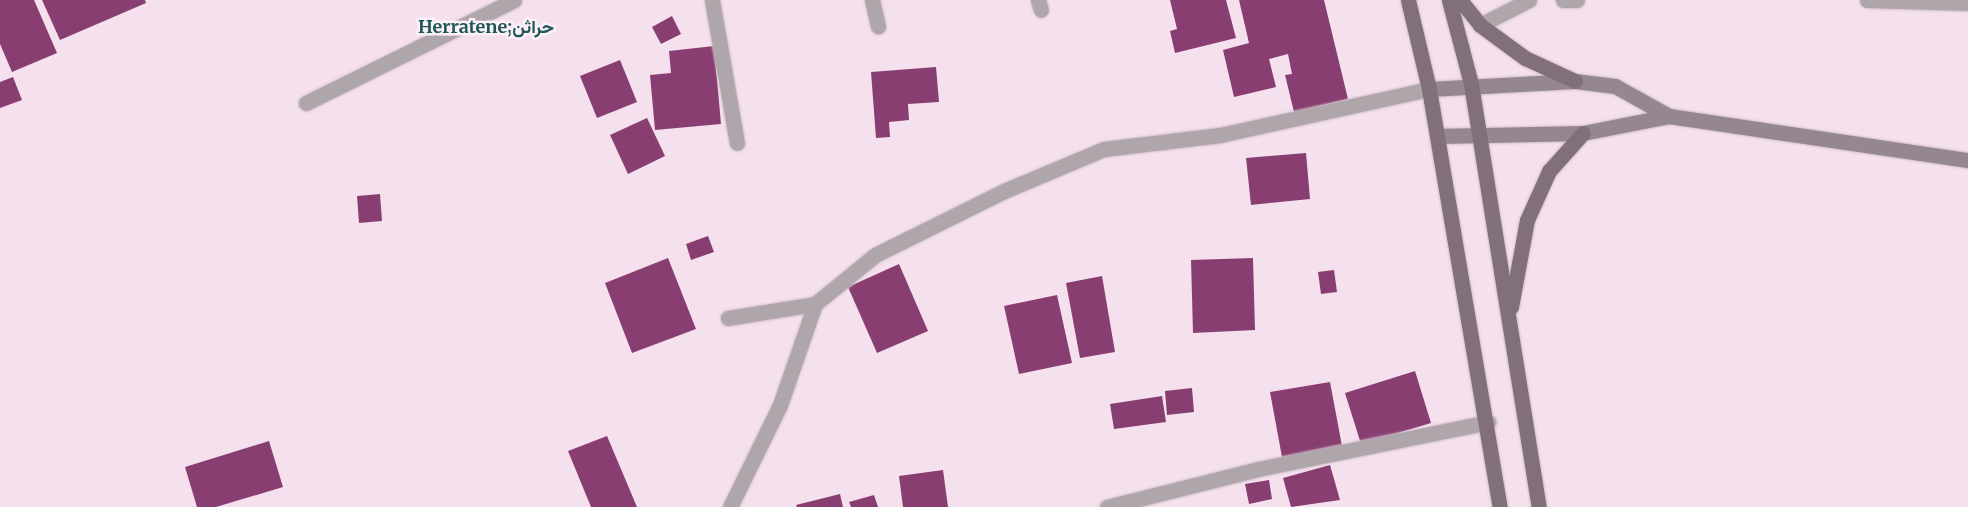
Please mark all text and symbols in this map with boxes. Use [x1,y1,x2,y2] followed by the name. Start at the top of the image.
[418,16,554,38] district label: Herratene;حراثن

